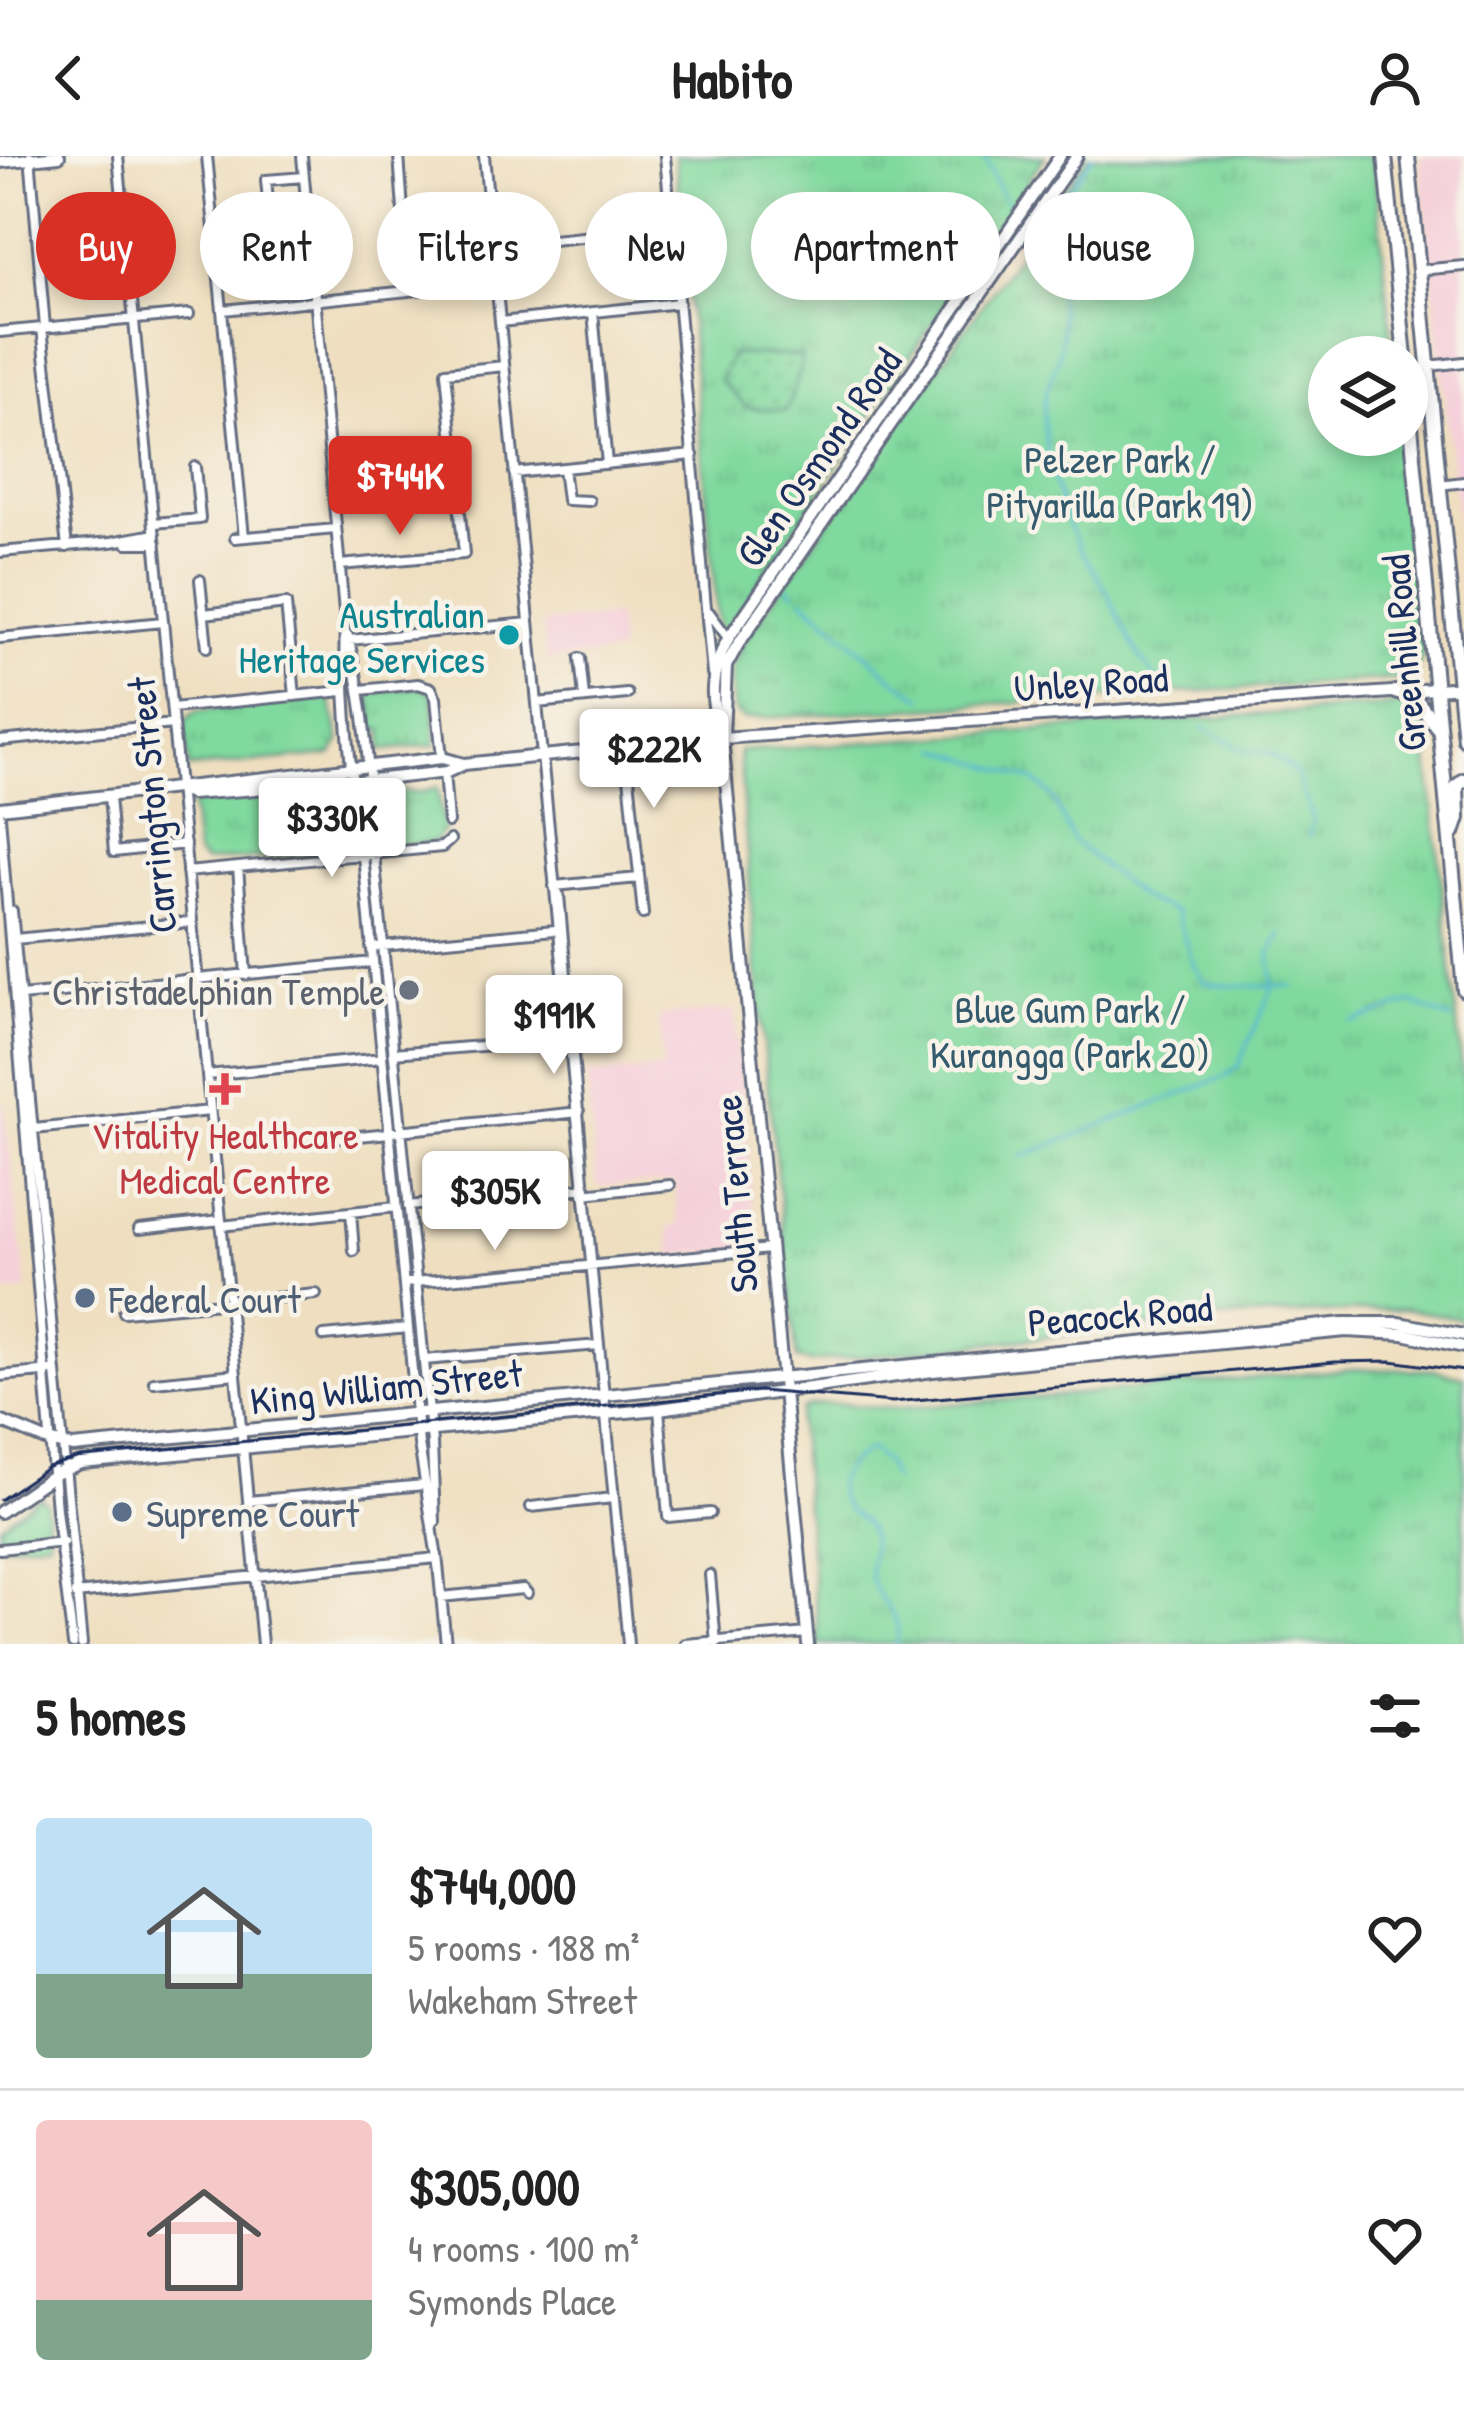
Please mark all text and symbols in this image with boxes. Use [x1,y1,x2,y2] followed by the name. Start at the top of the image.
[671,42,793,115] text: Habito
[36,45,102,111] icon: back
[1362,45,1428,111] icon: person
[36,192,176,300] chip: Buy
[200,192,353,300] chip: Rent
[377,192,561,300] chip: Filters
[585,192,727,300] chip: New
[751,192,1000,300] chip: Apartment
[1024,192,1194,300] chip: House
[1308,336,1428,456] map controls
[1308,336,1428,456] button: layers
[723,337,913,577] street label: Glen Osmond Road
[986,432,1254,530] park label: Pelzer Park / Pityarilla (Park 19)
[316,436,484,538] pin: $744K
[356,448,444,501] text: $744K
[1368,552,1438,754] street label: Greenhill Road
[238,587,485,685] place label: Australian Heritage Services
[496,622,522,648] marker: Australian Heritage Services
[1012,650,1170,714] street label: Unley Road
[113,674,189,935] street label: Carrington Street
[570,709,738,811] pin: $222K
[607,721,701,774] text: $222K
[248,778,416,880] pin: $330K
[286,790,378,843] text: $330K
[52,964,385,1017] place label: Christadelphian Temple
[470,975,638,1077] pin: $191K
[396,977,422,1003] marker: Christadelphian Temple
[930,982,1210,1080] park label: Blue Gum Park / Kurangga (Park 20)
[513,987,595,1040] text: $191K
[209,1073,241,1105] marker: Vitality Healthcare Medical Centre
[700,1093,770,1295] street label: South Terrace
[91,1108,359,1206] place label: Vitality Healthcare Medical Centre
[411,1151,579,1253] pin: $305K
[449,1163,541,1216] text: $305K
[108,1272,301,1325] place label: Federal Court
[1026,1280,1214,1348] street label: Peacock Road
[72,1285,98,1311] marker: Federal Court
[247,1345,525,1427] street label: King William Street
[146,1486,359,1539] place label: Supreme Court
[109,1499,135,1525] marker: Supreme Court
[36,1682,186,1751] text: 5 homes
[1362,1683,1428,1749] icon: filters
[408,1851,576,1920] text: $744,000
[132,1866,276,2010] icon: home
[1362,1905,1428,1971] icon: heart
[408,1920,640,1973] text: 5 rooms · 188 m²
[408,1973,637,2026] text: Wakeham Street
[408,2152,580,2221] text: $305,000
[132,2168,276,2312] icon: home
[1362,2207,1428,2273] icon: heart
[408,2221,639,2274] text: 4 rooms · 100 m²
[408,2274,617,2327] text: Symonds Place

